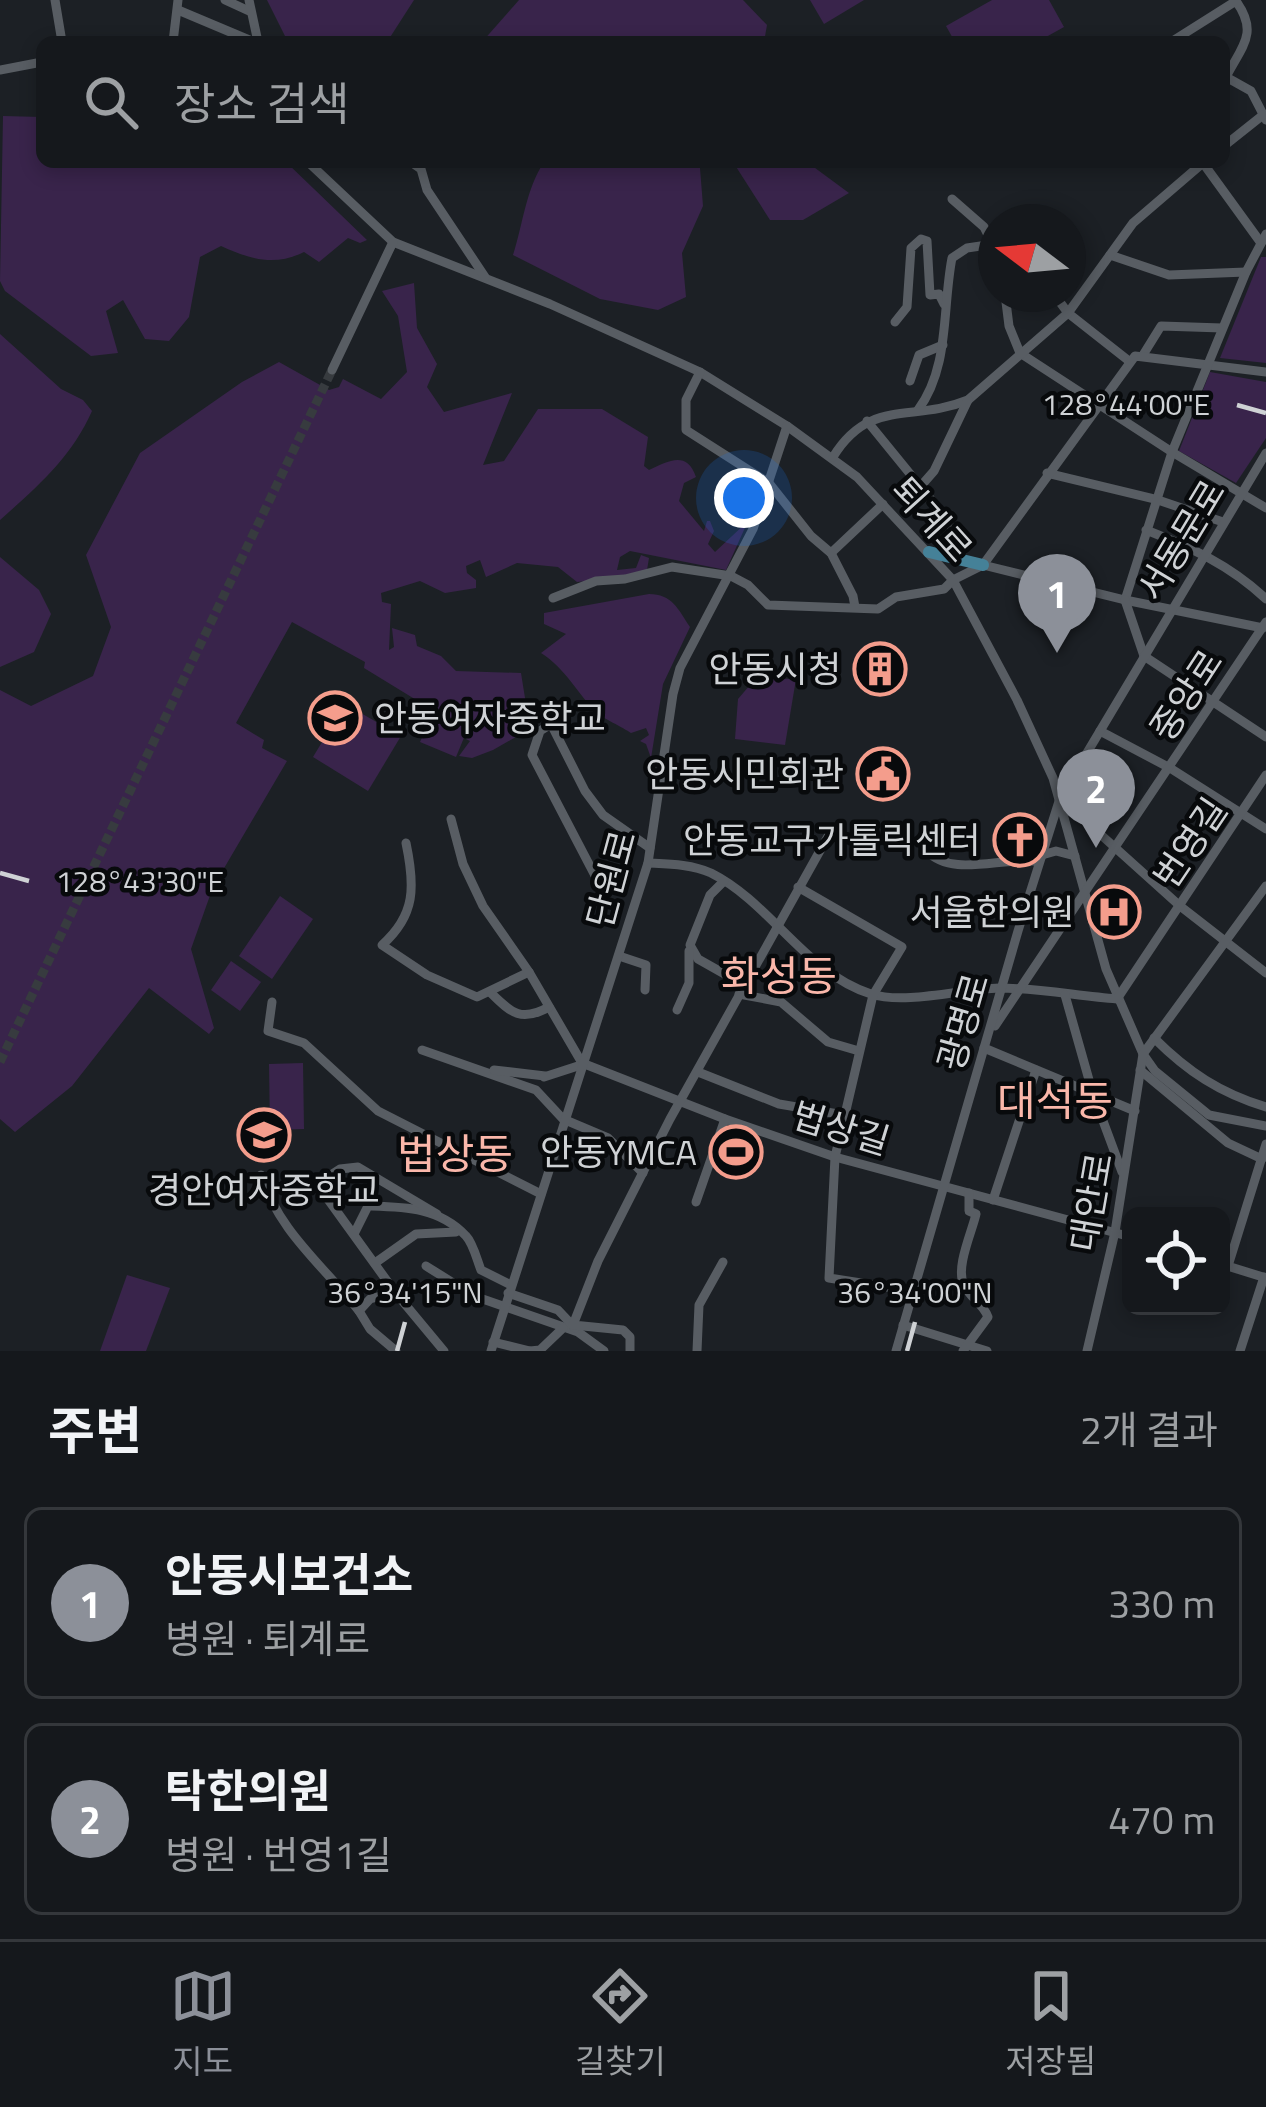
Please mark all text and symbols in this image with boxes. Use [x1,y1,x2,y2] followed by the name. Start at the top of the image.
[36,36,1230,168] search box
[78,69,144,135] icon: search
[174,69,350,137] text: 장소 검색
[978,204,1086,312] north arrow
[1042,381,1210,427] text: 128°44'00"E
[879,463,986,574] street label: 퇴계로
[714,468,774,528] your location
[1123,469,1238,611] street label: 서동문로
[1018,554,1096,653] pin: 1
[1135,638,1236,751] street label: 중앙로
[709,641,841,696] place label: 안동시청
[852,641,908,697] building icon: 안동시청
[307,690,363,746] school or university icon: 안동여자중학교
[374,690,606,745] place label: 안동여자중학교
[645,746,844,801] place label: 안동시민회관
[855,746,911,802] public building icon: 안동시민회관
[1057,749,1135,848] pin: 2
[1139,786,1240,899] street label: 번영길
[683,812,981,867] place label: 안동교구가톨릭센터
[992,812,1048,868] church icon: 안동교구가톨릭센터
[571,824,650,934] street label: 단원로
[56,858,224,904] text: 128°43'30"E
[909,884,1075,939] place label: 서울한의원
[1086,884,1142,940] hospital icon: 서울한의원
[721,943,837,1007] district label: 화성동
[922,967,1003,1077] street label: 광명로
[997,1068,1113,1132] district label: 대석동
[786,1087,897,1168] street label: 법상길
[236,1107,292,1163] school or university icon: 경안여자중학교
[397,1121,513,1185] district label: 법상동
[540,1124,697,1179] place label: 안동YMCA
[708,1124,764,1180] sports icon: 안동YMCA
[1055,1148,1126,1256] street label: 대안로
[148,1162,380,1217] place label: 경안여자중학교
[1122,1207,1230,1315] map controls
[1122,1207,1230,1315] button: locate
[327,1269,483,1315] text: 36°34'15"N
[837,1269,993,1315] text: 36°34'00"N
[48,1391,142,1469] text: 주변
[1080,1400,1218,1459] text: 2개 결과
[165,1540,413,1608] text: 안동시보건소
[79,1574,101,1633] text: 1
[1108,1574,1215,1633] text: 330 m
[165,1609,370,1668] text: 병원 · 퇴계로
[165,1756,331,1824] text: 탁한의원
[79,1790,101,1849] text: 2
[1108,1790,1215,1849] text: 470 m
[165,1825,392,1884] text: 병원 · 번영1길
[170,1963,236,2086] tab: 지도
[575,1963,666,2086] tab: 길찾기
[1005,1963,1096,2086] tab: 저장됨

